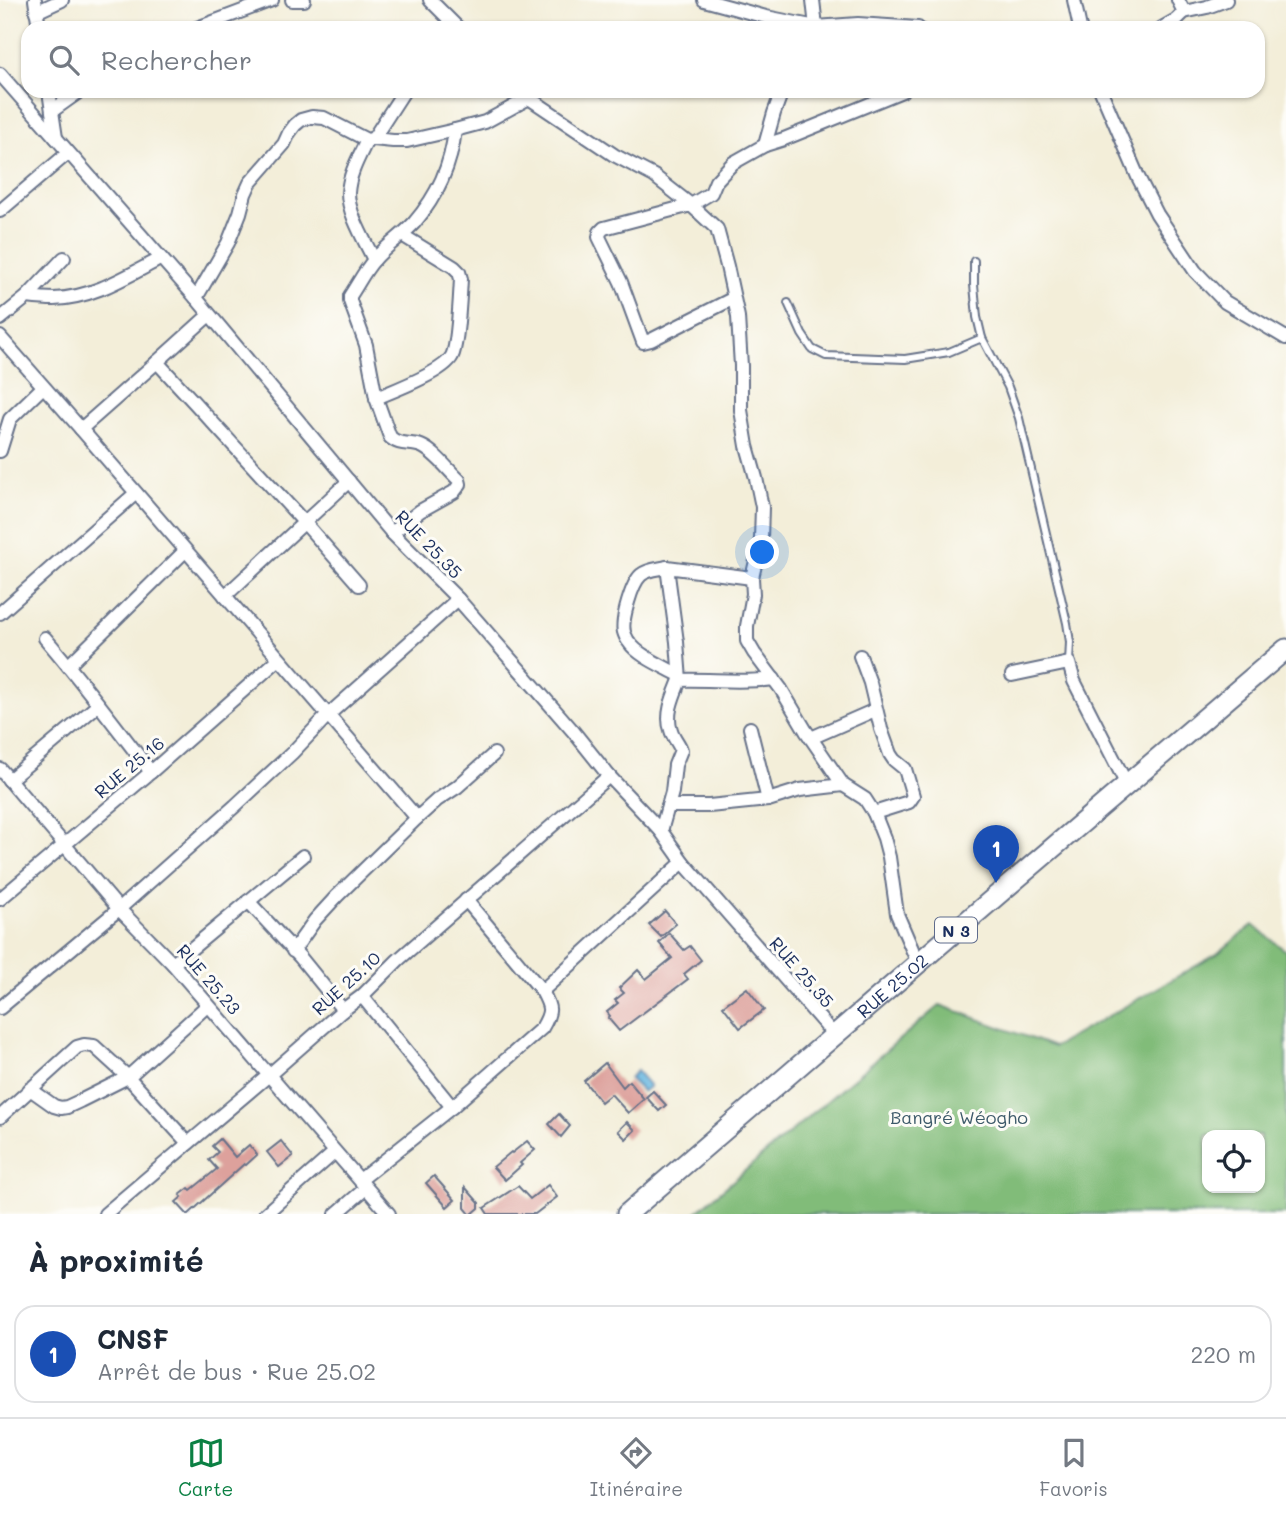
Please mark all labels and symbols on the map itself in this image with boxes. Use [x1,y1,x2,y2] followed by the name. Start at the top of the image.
[390,505,468,583] street label: RUE 25.35
[745,535,779,569] your location
[89,731,169,803] street label: RUE 25.16
[973,825,1019,883] pin: 1
[935,918,977,942] road number: N 3
[765,931,839,1013] street label: RUE 25.35
[172,939,246,1019] street label: RUE 25.23
[307,946,385,1020] street label: RUE 25.10
[852,948,933,1023] street label: RUE 25.02
[890,1105,1028,1129] park label: Bangré Wéogho

